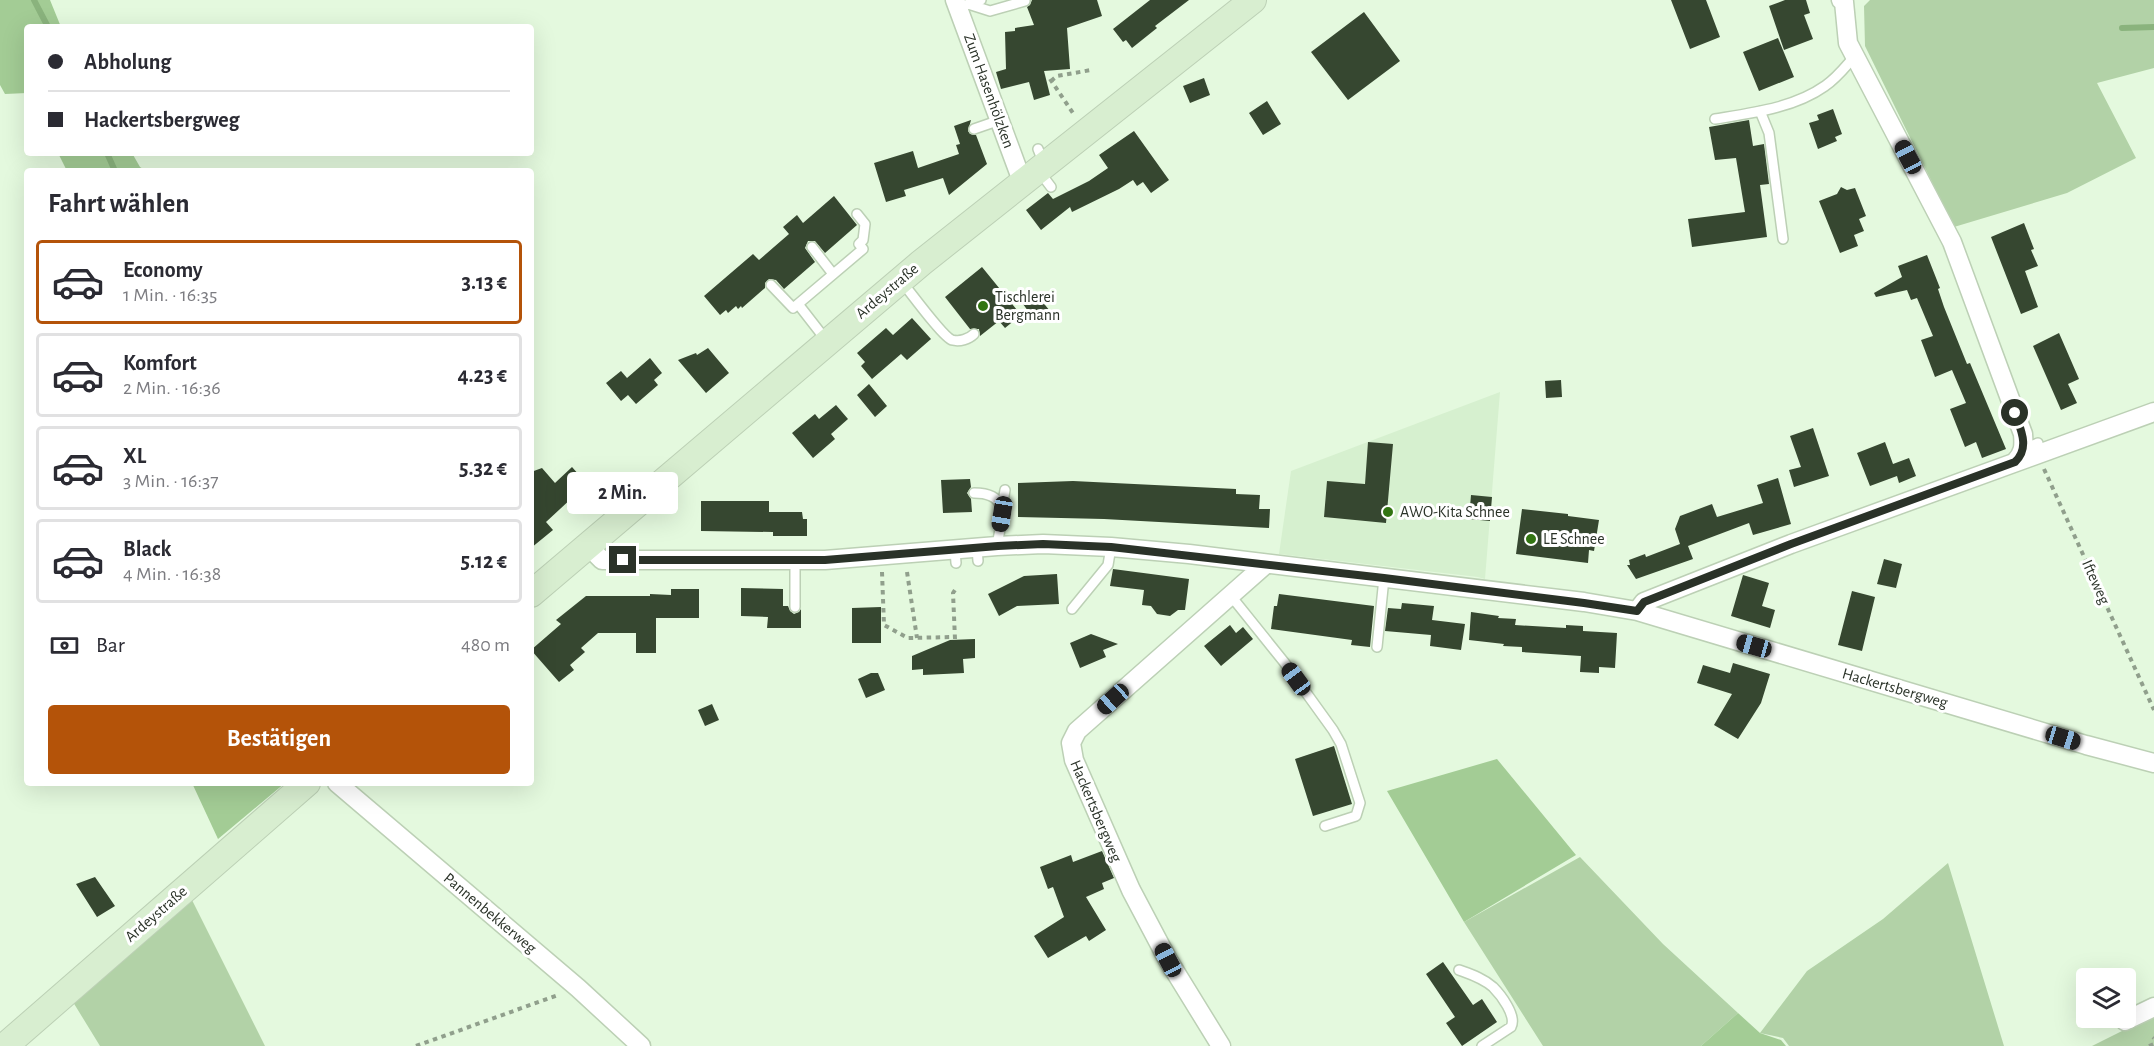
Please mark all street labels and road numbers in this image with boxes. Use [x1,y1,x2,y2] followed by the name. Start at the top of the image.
[961,32,1017,150] street label: Zum Hasenhölzken
[853,260,922,322] street label: Ardeystraße
[2079,557,2113,607] street label: Ifteweg
[1840,665,1950,711] street label: Hackertsbergweg
[1067,758,1125,864] street label: Hackertsbergweg
[441,870,539,956] street label: Pannenbekkerweg
[122,883,191,946] street label: Ardeystraße

